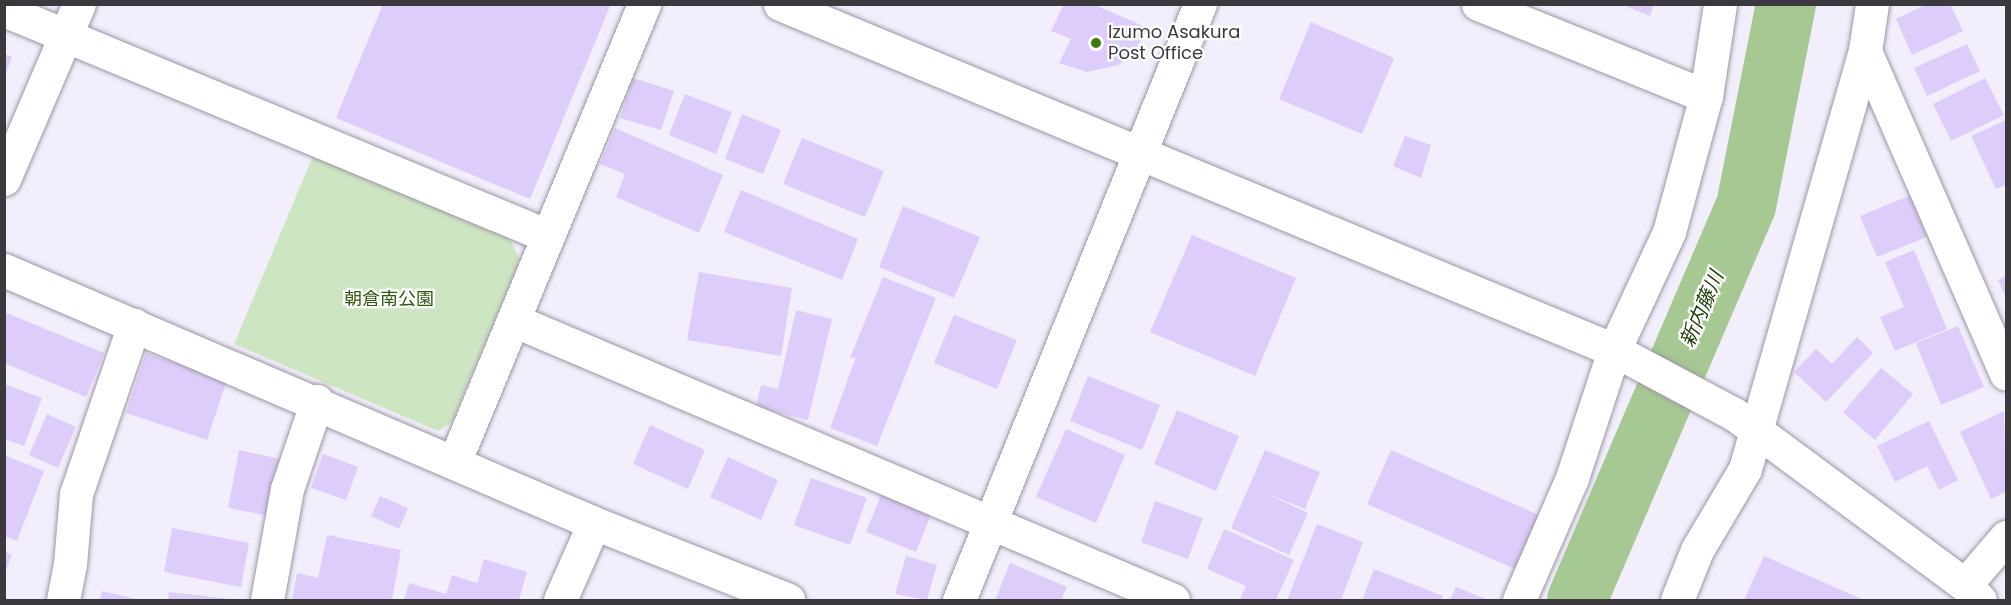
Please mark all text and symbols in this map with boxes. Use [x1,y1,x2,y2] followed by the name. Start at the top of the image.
[1108,22,1240,64] place label: Izumo Asakura Post Office
[1089,36,1103,50] marker: Izumo Asakura Post Office
[1675,267,1729,351] water label: 新内藤川
[344,288,434,310] park label: 朝倉南公園

